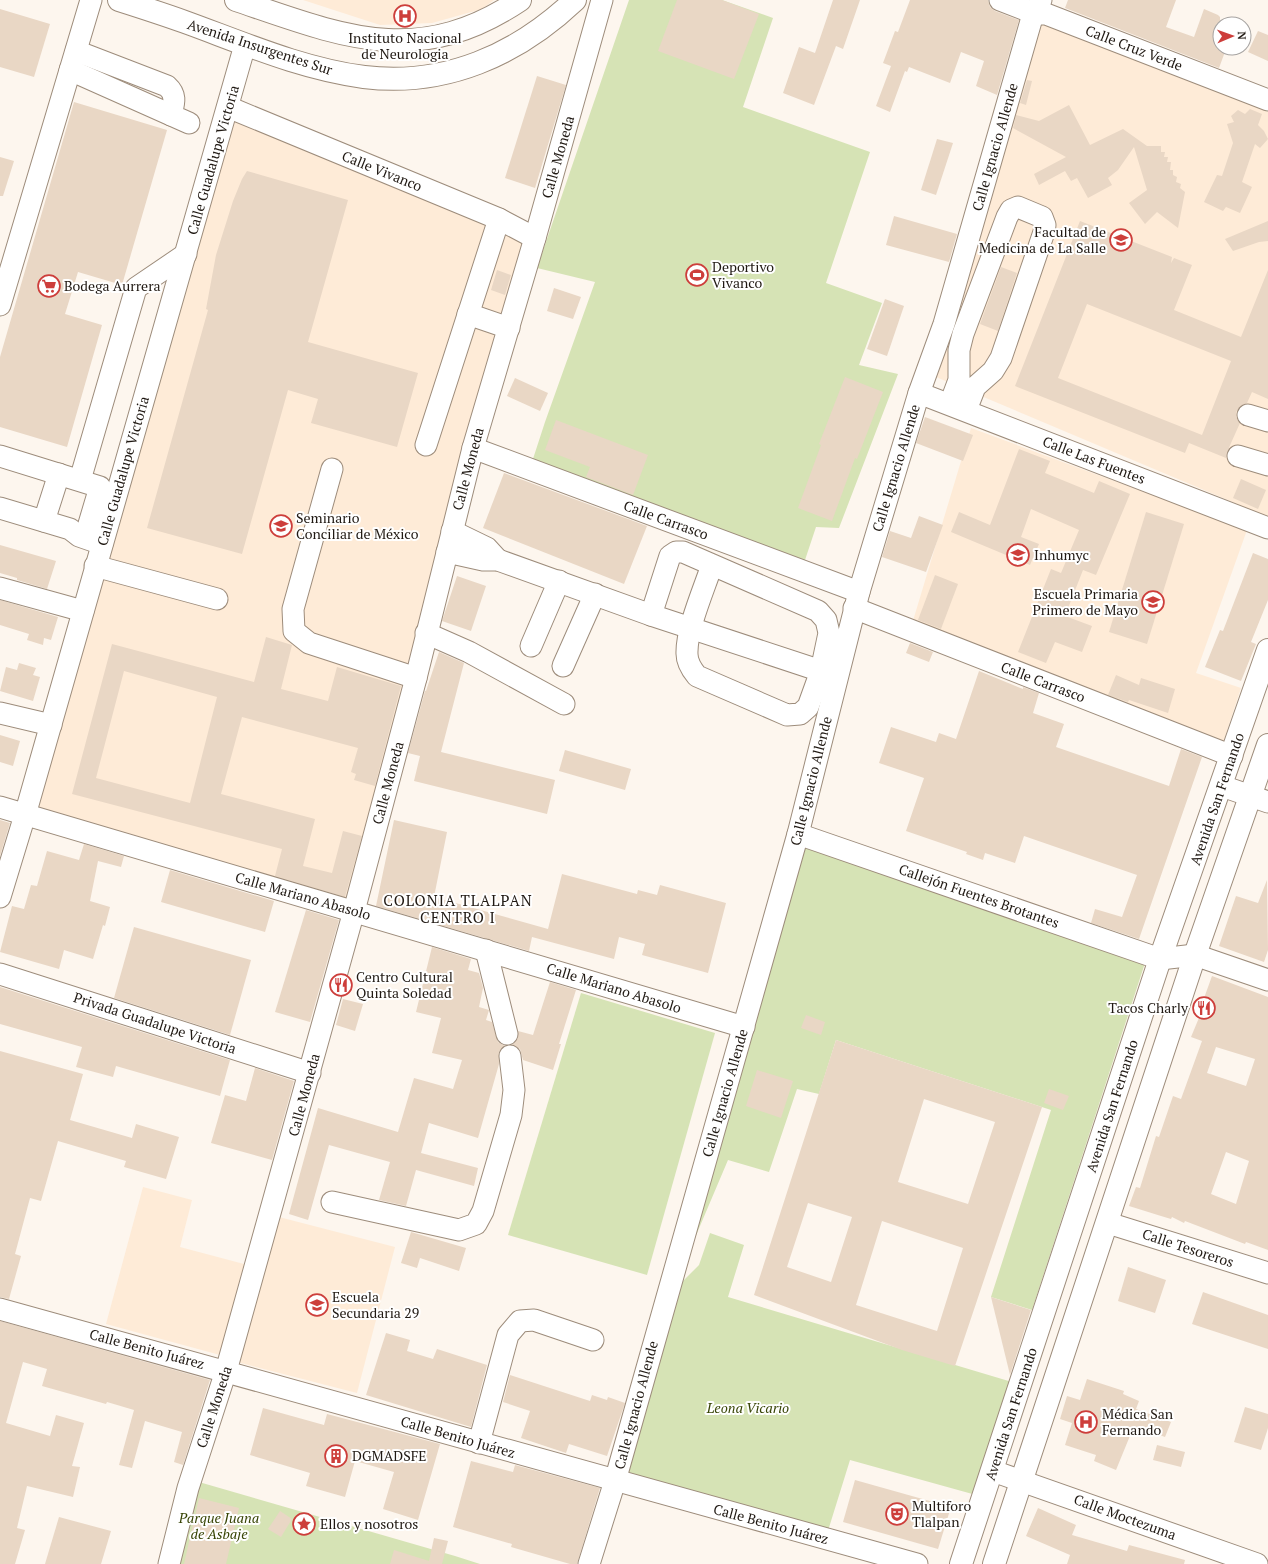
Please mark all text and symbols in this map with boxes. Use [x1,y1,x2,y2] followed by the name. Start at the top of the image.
[392,3,418,29] hospital icon: Instituto Nacional de Neurologia
[185,14,336,79] street label: Avenida Insurgentes Sur
[1212,16,1252,56] north arrow
[1083,20,1186,75] street label: Calle Cruz Verde
[348,28,462,63] place label: Instituto Nacional de Neurologia
[1235,31,1249,41] text: N
[967,81,1022,213] street label: Calle Ignacio Allende
[182,83,243,237] street label: Calle Guadalupe Victoria
[537,113,578,200] street label: Calle Moneda
[339,146,425,195] street label: Calle Vivanco
[979,222,1106,257] place label: Facultad de Medicina de La Salle
[1108,227,1134,253] school or university icon: Facultad de Medicina de La Salle
[712,257,774,292] place label: Deportivo Vivanco
[684,262,710,288] sports icon: Deportivo Vivanco
[36,273,62,299] supermarket icon: Bodega Aurrera
[64,276,161,295] place label: Bodega Aurrera
[92,394,153,548] street label: Calle Guadalupe Victoria
[867,402,924,534] street label: Calle Ignacio Allende
[447,425,488,512] street label: Calle Moneda
[1040,431,1148,488] street label: Calle Las Fuentes
[621,495,711,544] street label: Calle Carrasco
[296,508,419,543] place label: Seminario Conciliar de México
[268,513,294,539] school or university icon: Seminario Conciliar de México
[1005,542,1031,568] school or university icon: Inhumyc
[1034,545,1089,564] place label: Inhumyc
[1032,584,1138,619] place label: Escuela Primaria Primero de Mayo
[1140,589,1166,615] school or university icon: Escuela Primaria Primero de Mayo
[998,657,1088,706] street label: Calle Carrasco
[785,714,836,847] street label: Calle Ignacio Allende
[1185,730,1248,868] street label: Avenida San Fernando
[367,739,408,826] street label: Calle Moneda
[897,859,1062,932] street label: Callejón Fuentes Brotantes
[233,867,373,924] street label: Calle Mariano Abasolo
[383,890,533,927] district label: COLONIA TLALPAN CENTRO I
[544,958,684,1017] street label: Calle Mariano Abasolo
[356,967,453,1002] place label: Centro Cultural Quinta Soledad
[328,972,354,998] restaurant icon: Centro Cultural Quinta Soledad
[71,987,239,1058] street label: Privada Guadalupe Victoria
[1191,995,1217,1021] restaurant icon: Tacos Charly
[1108,998,1189,1017] place label: Tacos Charly
[697,1027,752,1159] street label: Calle Ignacio Allende
[1081,1037,1142,1175] street label: Avenida San Fernando
[283,1051,324,1138] street label: Calle Moneda
[1140,1224,1236,1271] street label: Calle Tesoreros
[332,1287,419,1322] place label: Escuela Secundaria 29
[304,1292,330,1318] school or university icon: Escuela Secundaria 29
[87,1324,207,1373] street label: Calle Benito Juárez
[609,1338,662,1471] street label: Calle Ignacio Allende
[980,1345,1041,1483] street label: Avenida San Fernando
[191,1363,236,1450] street label: Calle Moneda
[706,1398,789,1417] park label: Leona Vicario
[1102,1404,1174,1439] place label: Médica San Fernando
[1073,1409,1099,1435] hospital icon: Médica San Fernando
[399,1411,518,1462] street label: Calle Benito Juárez
[323,1443,349,1469] building icon: DGMADSFE
[352,1446,426,1465] place label: DGMADSFE
[1071,1489,1179,1544] street label: Calle Moctezuma
[912,1496,971,1531] place label: Multiforo Tlalpan
[711,1499,831,1548] street label: Calle Benito Juárez
[884,1501,910,1527] theatre icon: Multiforo Tlalpan
[178,1508,259,1543] park label: Parque Juana de Asbaje
[291,1511,317,1537] place icon: Ellos y nosotros
[320,1514,418,1533] place label: Ellos y nosotros

